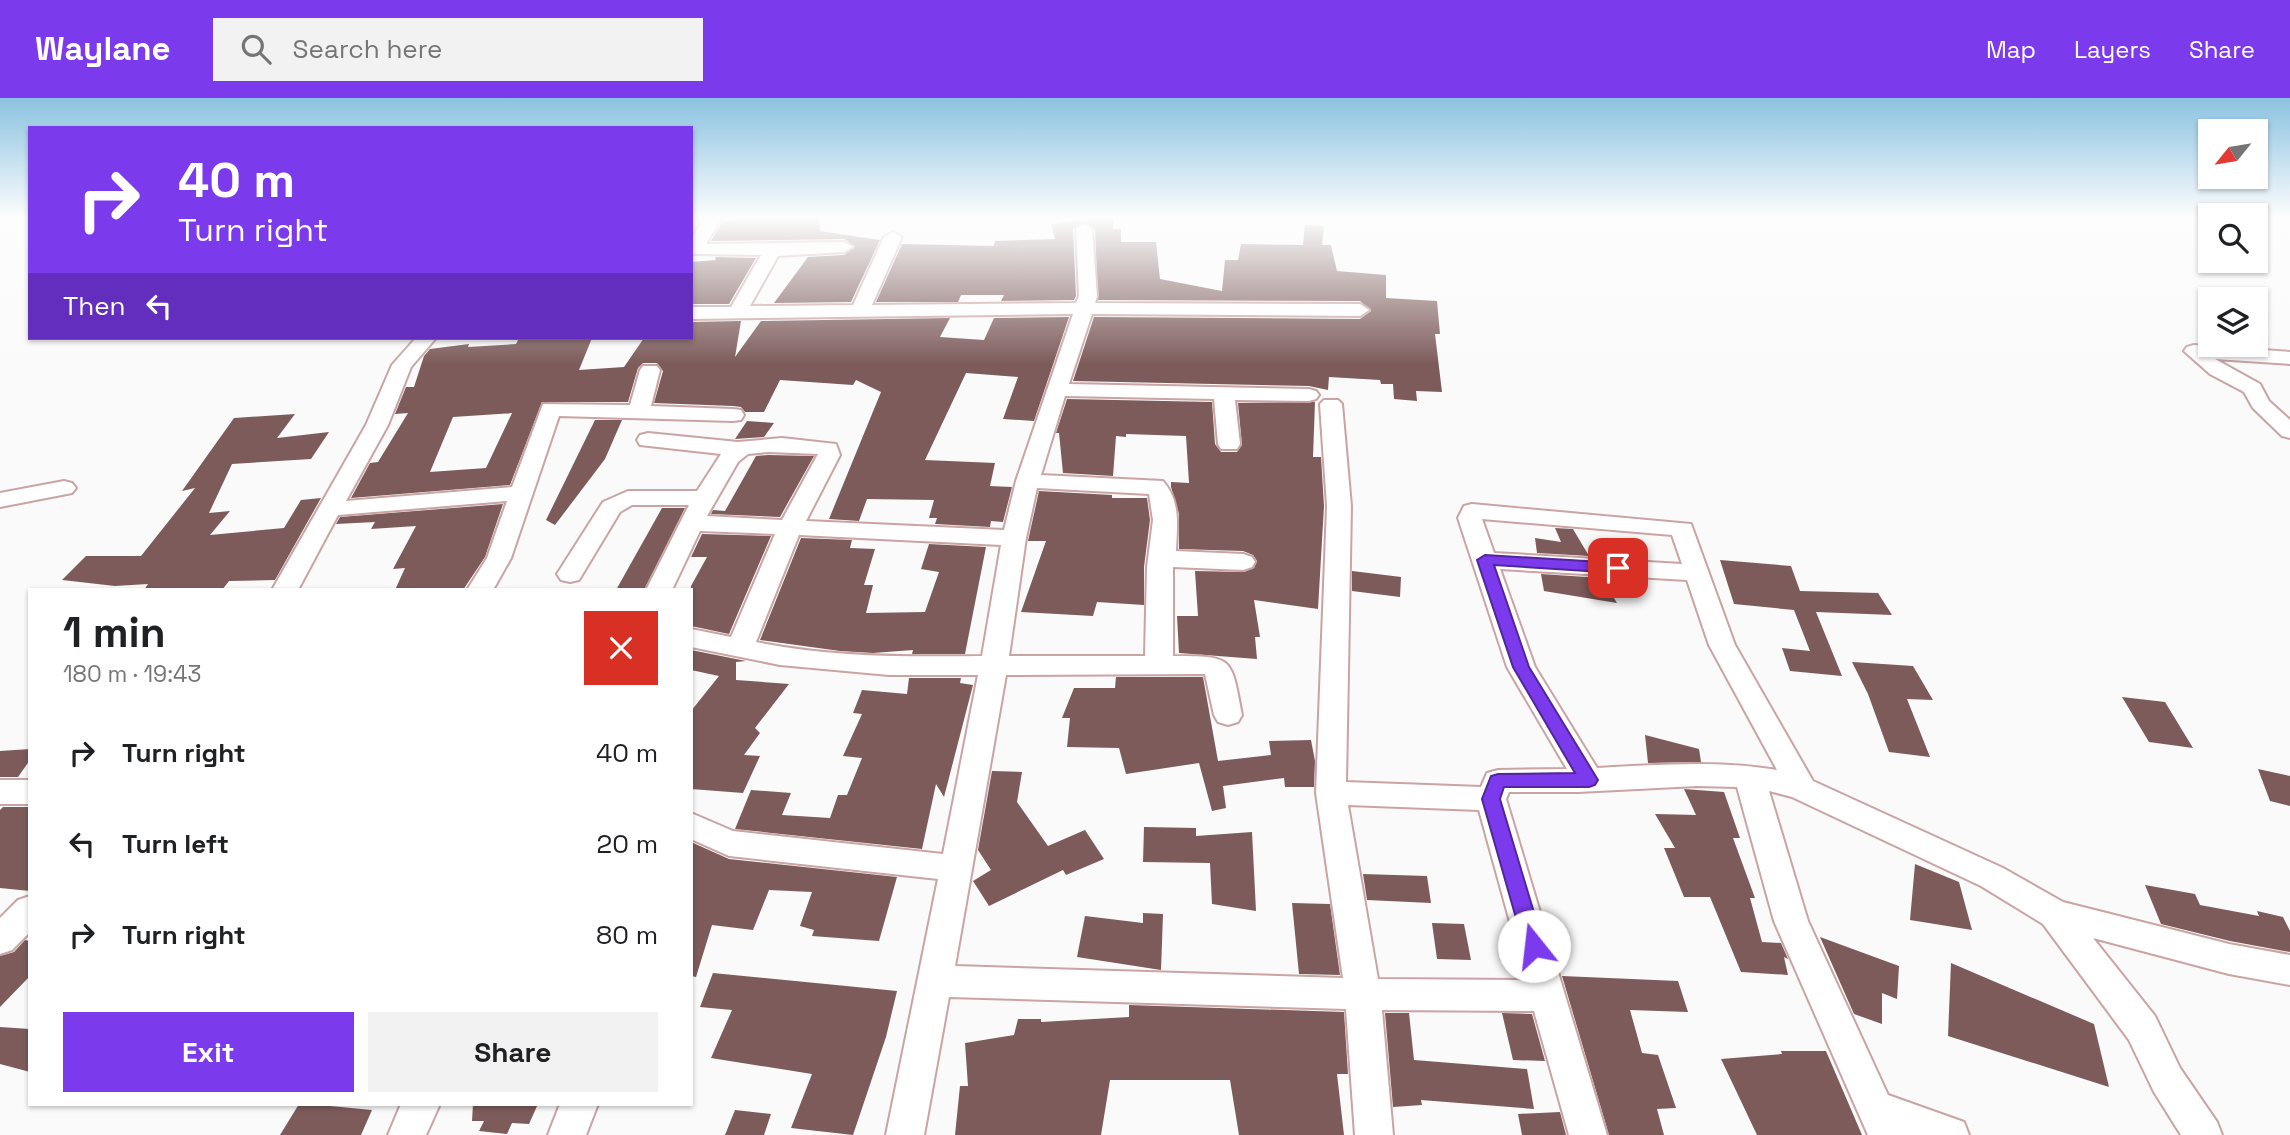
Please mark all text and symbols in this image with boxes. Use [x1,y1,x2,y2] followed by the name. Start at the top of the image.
[213,18,703,81] search box
[35,28,171,70] text: Waylane
[237,30,275,68] icon: search
[293,32,442,66] text: Search here
[1986,34,2036,65] text: Map
[2074,34,2151,65] text: Layers
[2189,34,2255,65] text: Share
[2198,119,2268,189] north arrow
[2198,119,2268,357] map controls
[178,149,295,211] text: 40 m
[63,154,154,245] icon: right
[2198,203,2268,273] button: search
[178,210,328,250] text: Turn right
[140,287,178,325] icon: left
[2198,287,2268,357] button: layers
[63,289,126,323] text: Then
[1588,538,1648,598] pin
[1599,549,1637,587] icon: arrive
[63,606,166,659] text: 1 min
[584,611,658,685] button: close
[63,659,201,689] text: 180 m · 19:43
[63,734,101,772] icon: right
[122,736,246,770] text: Turn right
[596,736,658,770] text: 40 m
[63,825,101,863] icon: left
[122,827,229,861] text: Turn left
[597,827,658,861] text: 20 m
[1497,909,1571,983] position arrow
[63,916,101,954] icon: right
[122,918,246,952] text: Turn right
[596,918,658,952] text: 80 m
[63,1012,354,1092] button: Exit
[368,1012,658,1092] button: Share

